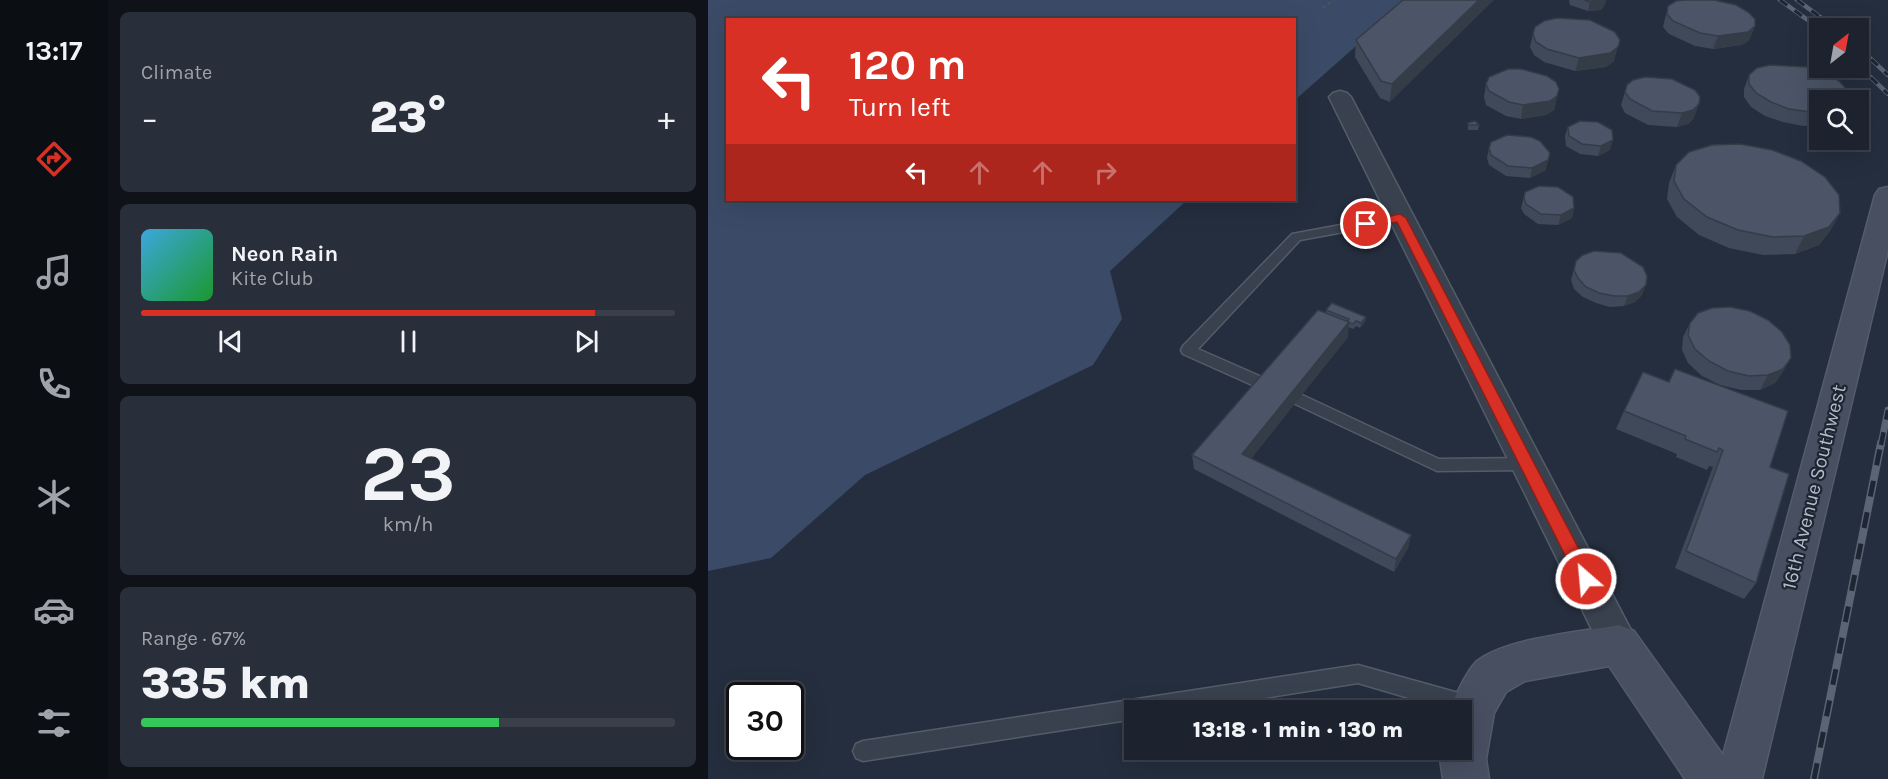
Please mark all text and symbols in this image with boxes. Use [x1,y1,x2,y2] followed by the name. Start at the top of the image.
[1809,18,1869,78] north arrow
[1809,18,1869,150] map controls
[26,35,82,67] text: 13:17
[849,40,966,90] text: 120 m
[750,42,828,120] icon: left
[141,61,212,84] text: Climate
[1809,90,1869,150] button: search
[369,91,447,143] text: 23°
[849,91,950,123] text: Turn left
[141,99,158,137] text: −
[658,99,675,137] text: +
[33,138,75,180] icon: directions
[900,156,933,189] icon: left
[963,156,996,189] icon: ahead
[1026,156,1059,189] icon: ahead
[1089,156,1122,189] icon: right
[1340,198,1391,249] pin
[1349,207,1382,240] icon: arrive
[231,241,338,267] text: Neon Rain
[33,251,75,293] icon: music
[231,267,313,290] text: Kite Club
[214,325,247,358] icon: previous
[392,325,425,358] icon: pause
[570,325,603,358] icon: next
[33,363,75,405] icon: phone
[1777,382,1851,592] street label: 16th Avenue Southwest
[360,428,456,520] text: 23
[33,476,75,518] icon: climate
[383,513,433,536] text: km/h
[1554,547,1618,611] position arrow
[33,589,75,631] icon: car
[141,627,246,650] text: Range · 67%
[141,657,310,709] text: 335 km
[726,682,804,760] speed limit sign: 30
[33,702,75,744] icon: filters
[1193,717,1403,743] text: 13:18 · 1 min · 130 m

